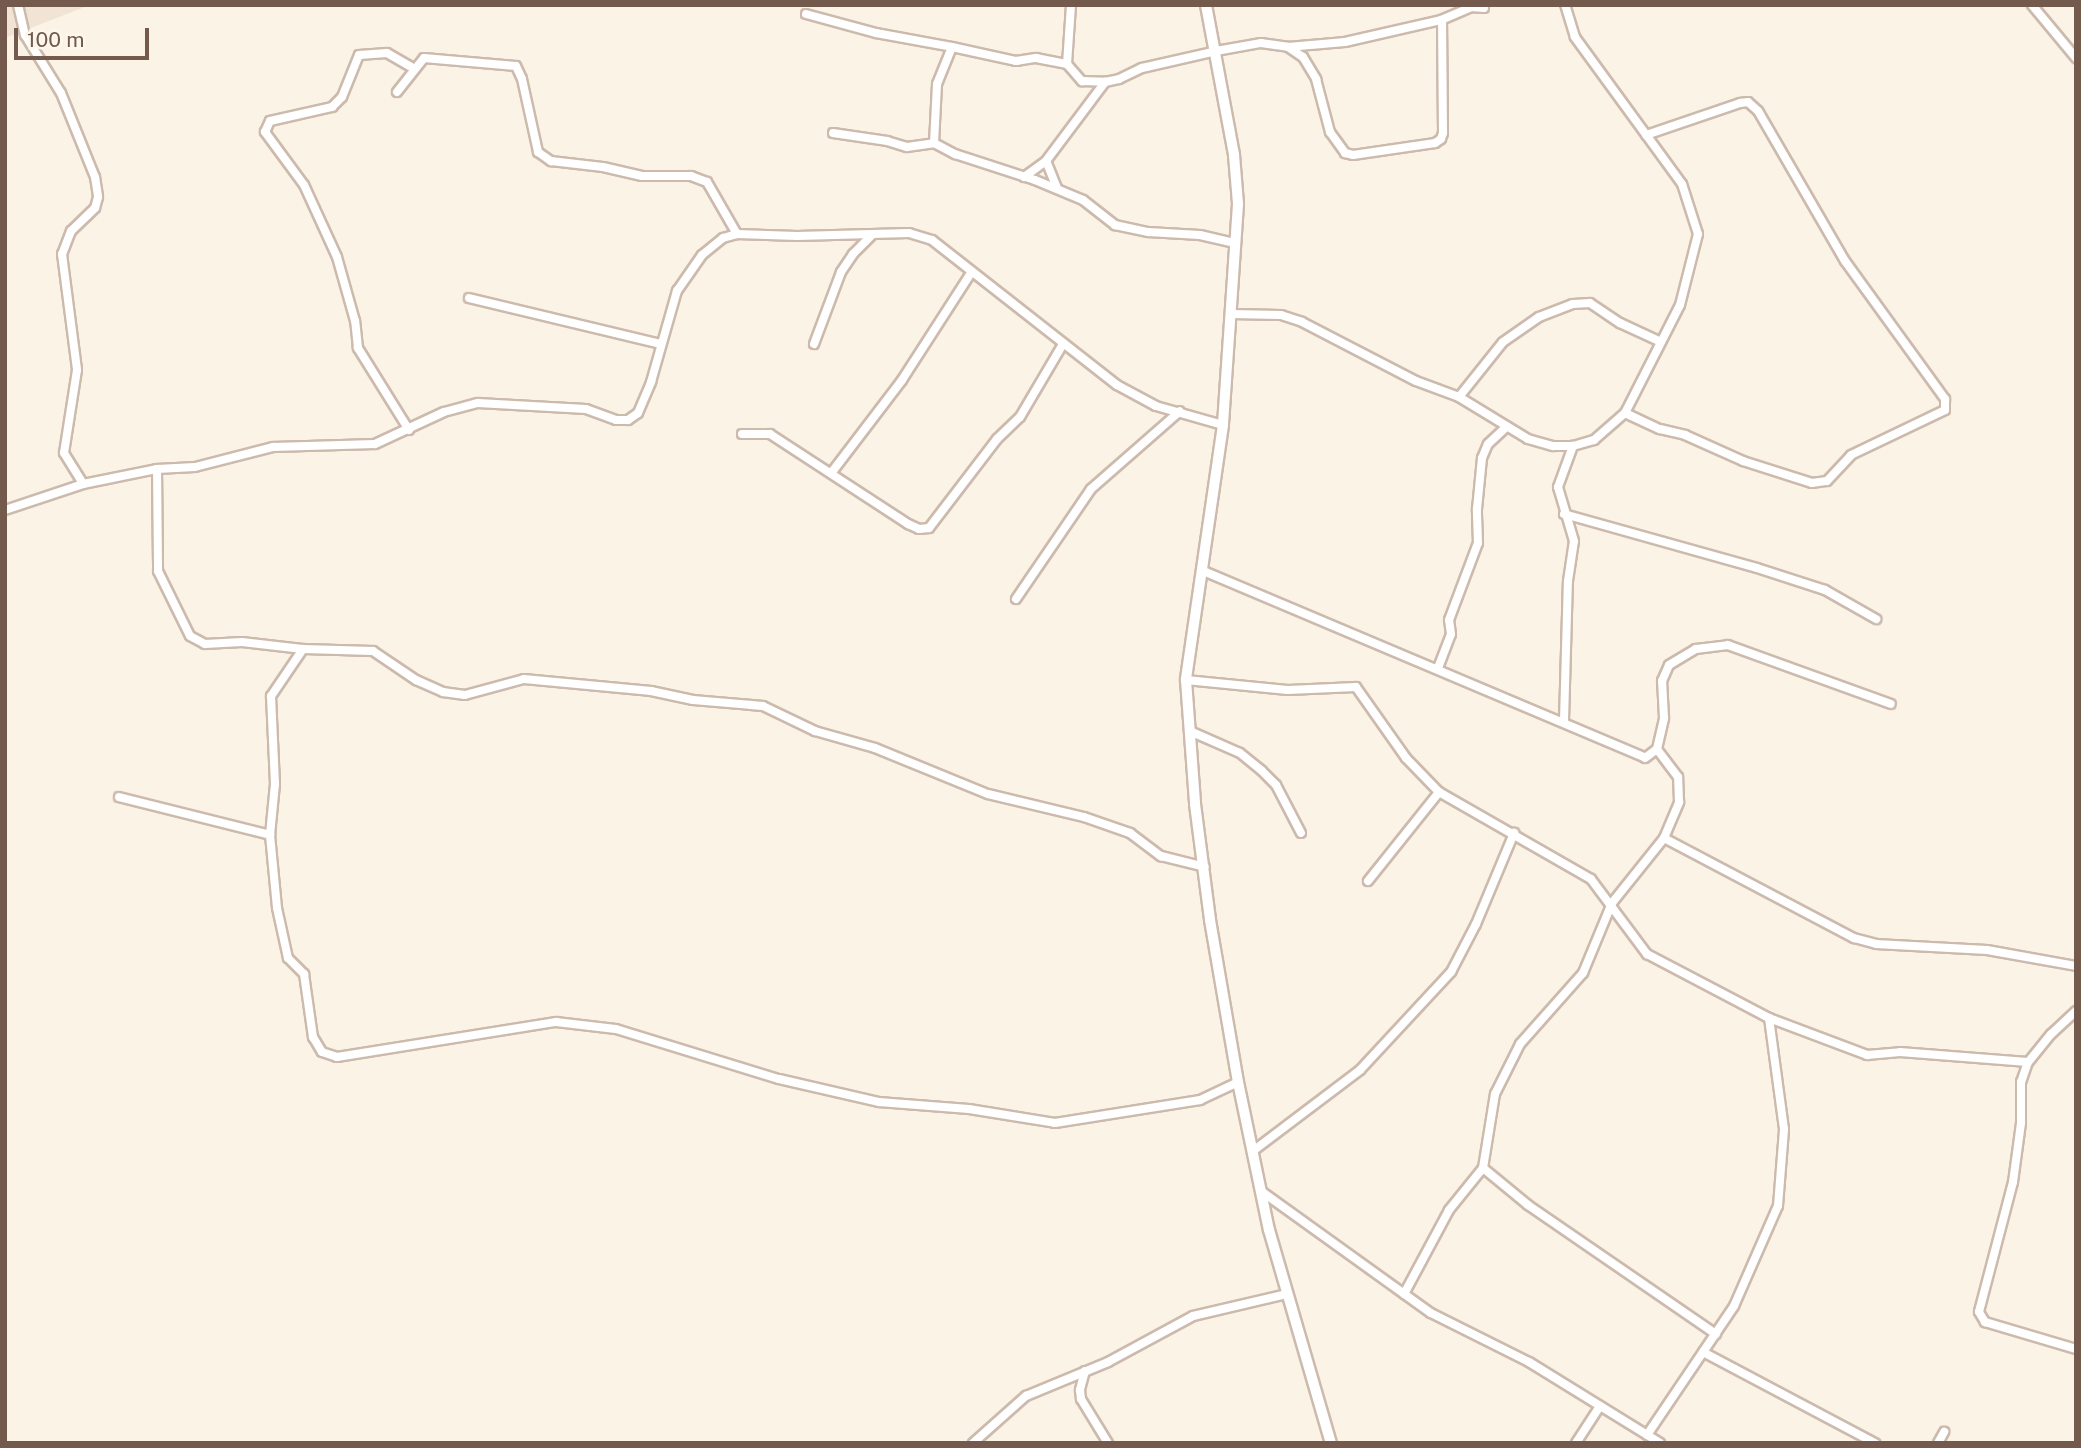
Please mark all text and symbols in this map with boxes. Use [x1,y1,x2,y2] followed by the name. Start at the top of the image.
[18,14,152,58] scale bar
[27,27,84,52] text: 100 m

